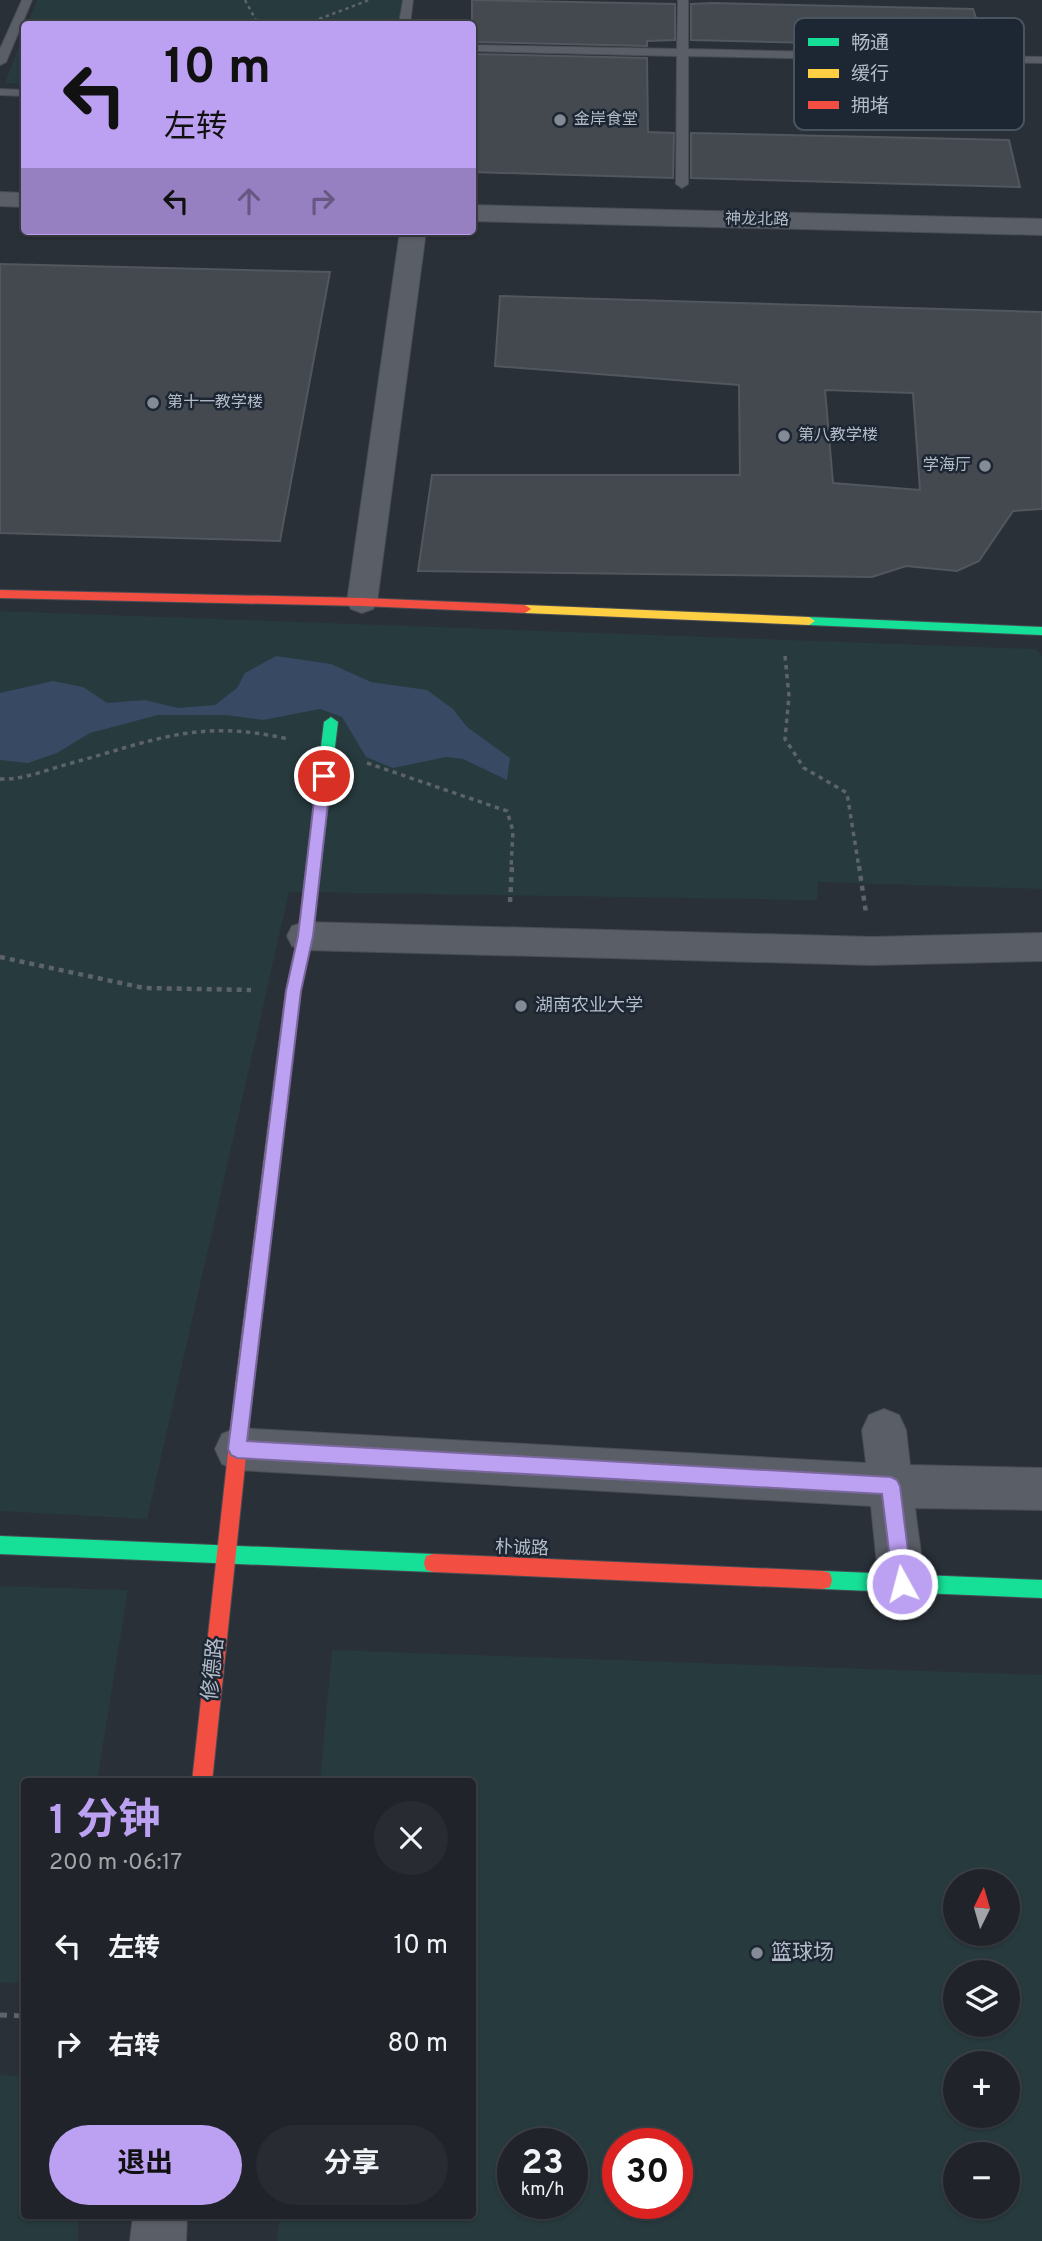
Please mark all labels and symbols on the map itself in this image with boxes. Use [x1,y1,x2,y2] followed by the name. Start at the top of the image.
[794,18,1024,130] legend
[851,32,889,56] text: 畅通
[851,63,889,87] text: 缓行
[851,95,889,119] text: 拥堵
[574,110,638,130] place label: 金岸食堂
[552,112,568,128] marker: 金岸食堂
[725,209,789,231] street label: 神龙北路
[167,393,263,413] place label: 第十一教学楼
[145,395,161,411] marker: 第十一教学楼
[798,426,878,446] place label: 第八教学楼
[776,428,792,444] marker: 第八教学楼
[923,456,971,476] place label: 学海厅
[977,458,993,474] marker: 学海厅
[294,746,354,806] pin
[535,995,643,1018] place label: 湖南农业大学
[513,998,529,1014] marker: 湖南农业大学
[495,1537,549,1561] street label: 朴诚路
[865,1547,939,1621] position arrow
[197,1636,231,1702] street label: 修德路
[943,1869,1020,1946] north arrow
[771,1940,834,1967] place label: 篮球场
[749,1945,765,1961] marker: 篮球场
[602,2128,693,2219] speed limit sign: 30

